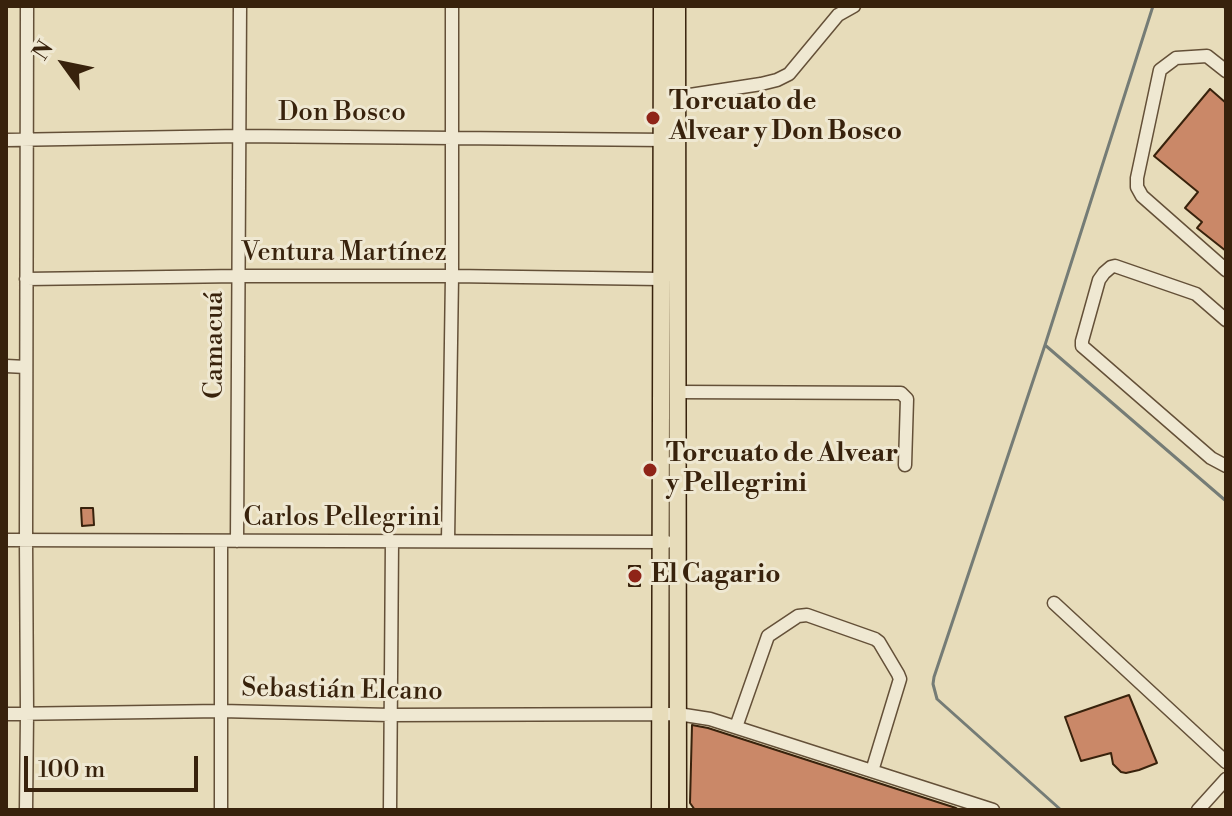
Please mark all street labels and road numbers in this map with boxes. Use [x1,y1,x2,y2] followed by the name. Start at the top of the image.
[278,98,406,130] street label: Don Bosco
[241,238,447,270] street label: Ventura Martínez
[200,291,232,399] street label: Camacuá
[243,503,441,535] street label: Carlos Pellegrini
[241,674,443,708] street label: Sebastián Elcano

